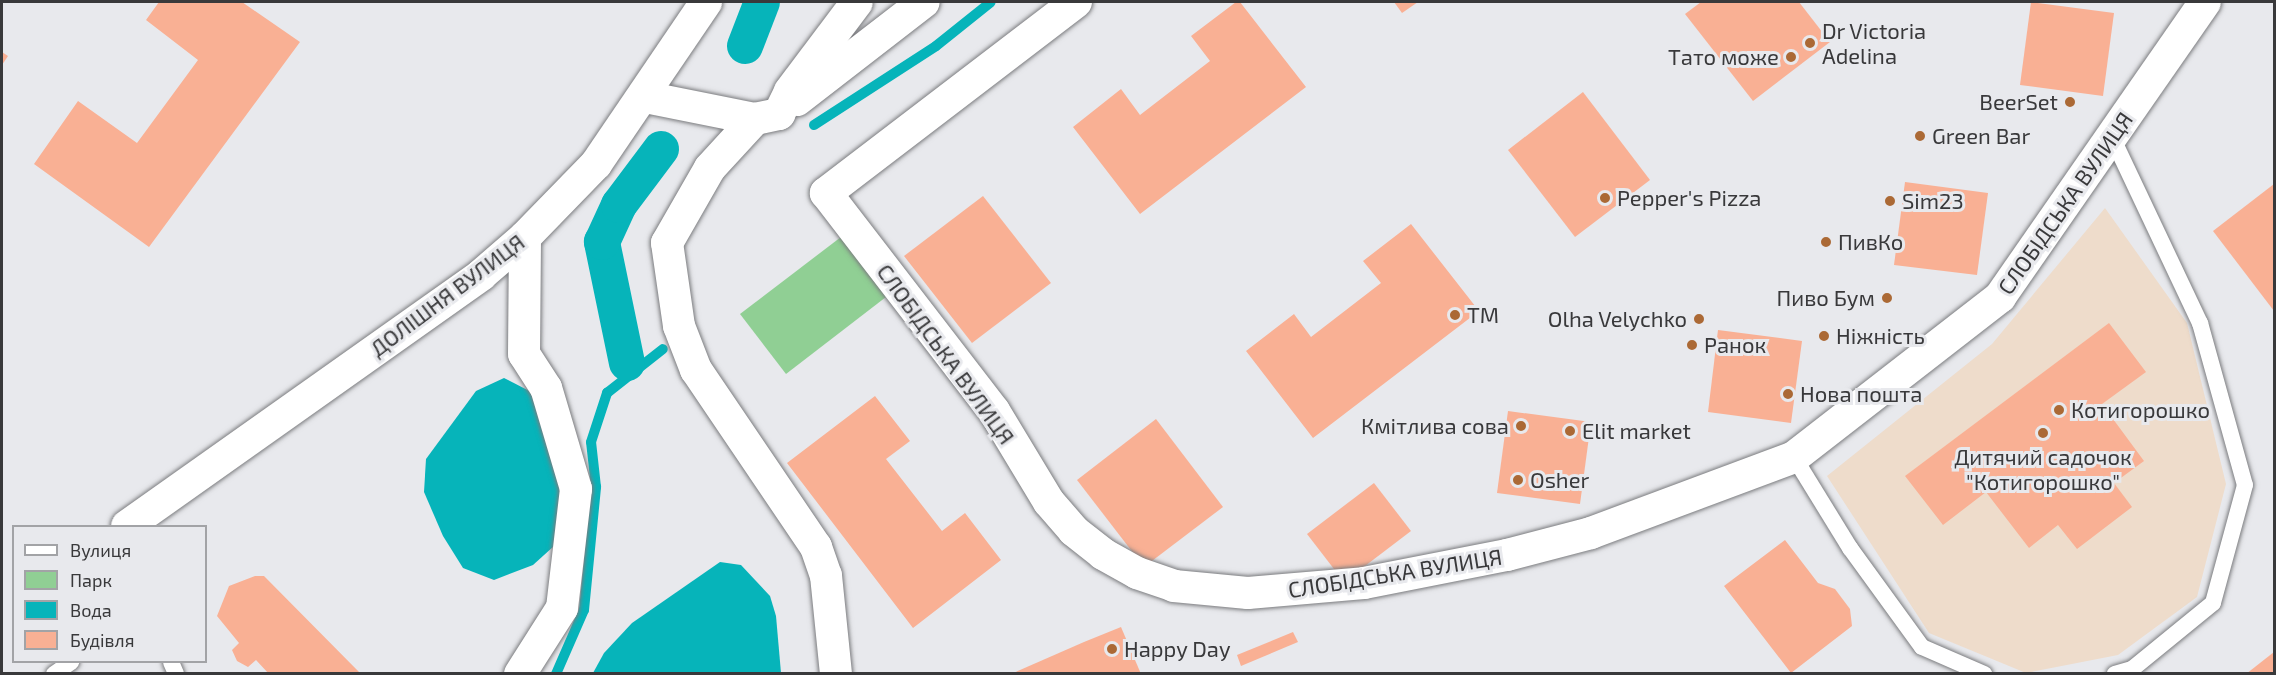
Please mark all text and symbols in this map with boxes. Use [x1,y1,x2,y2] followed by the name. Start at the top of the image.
[1822,17,1927,68] place label: Dr Victoria Adelina
[1803,36,1817,50] marker: Dr Victoria Adelina
[1668,44,1779,70] place label: Тато може
[1784,50,1798,64] marker: Тато може
[1979,89,2058,115] place label: BeerSet
[2063,95,2077,109] marker: BeerSet
[1992,107,2138,299] street label: СЛОБІДСЬКА ВУЛИЦЯ
[1932,123,2030,149] place label: Green Bar
[1913,129,1927,143] marker: Green Bar
[1617,185,1761,211] place label: Pepper's Pizza
[1902,188,1964,214] place label: Sim23
[1598,191,1612,205] marker: Pepper's Pizza
[1883,194,1897,208] marker: Sim23
[365,228,529,362] street label: ДОЛІШНЯ ВУЛИЦЯ
[1838,229,1903,255] place label: ПивКо
[1819,235,1833,249] marker: ПивКо
[872,259,1020,449] street label: СЛОБІДСЬКА ВУЛИЦЯ
[1777,285,1875,311] place label: Пиво Бум
[1880,291,1894,305] marker: Пиво Бум
[1467,302,1499,328] place label: TM
[1547,306,1687,332] place label: Olha Velychko
[1448,308,1462,322] marker: TM
[1692,312,1706,326] marker: Olha Velychko
[1836,323,1925,349] place label: Ніжність
[1817,329,1831,343] marker: Ніжність
[1704,332,1766,358] place label: Ранок
[1685,338,1699,352] marker: Ранок
[1800,381,1922,407] place label: Нова пошта
[1781,387,1795,401] marker: Нова пошта
[2071,397,2210,423] place label: Котигорошко
[2052,403,2066,417] marker: Котигорошко
[1361,413,1509,439] place label: Кмітлива сова
[1582,418,1691,444] place label: Elit market
[1514,419,1528,433] marker: Кмітлива сова
[1563,424,1577,438] marker: Elit market
[2036,426,2050,440] marker: Дитячий садочок "Котигорошко"
[1954,443,2132,494] place label: Дитячий садочок "Котигорошко"
[1530,467,1589,493] place label: Osher
[1511,473,1525,487] marker: Osher
[12,525,207,663] legend
[70,539,131,561] text: Вулиця
[1286,543,1504,603] street label: СЛОБІДСЬКА ВУЛИЦЯ
[70,569,112,591] text: Парк
[70,599,112,621] text: Вода
[70,629,134,651] text: Будівля
[1124,636,1231,662] place label: Happy Day
[1105,642,1119,656] marker: Happy Day

